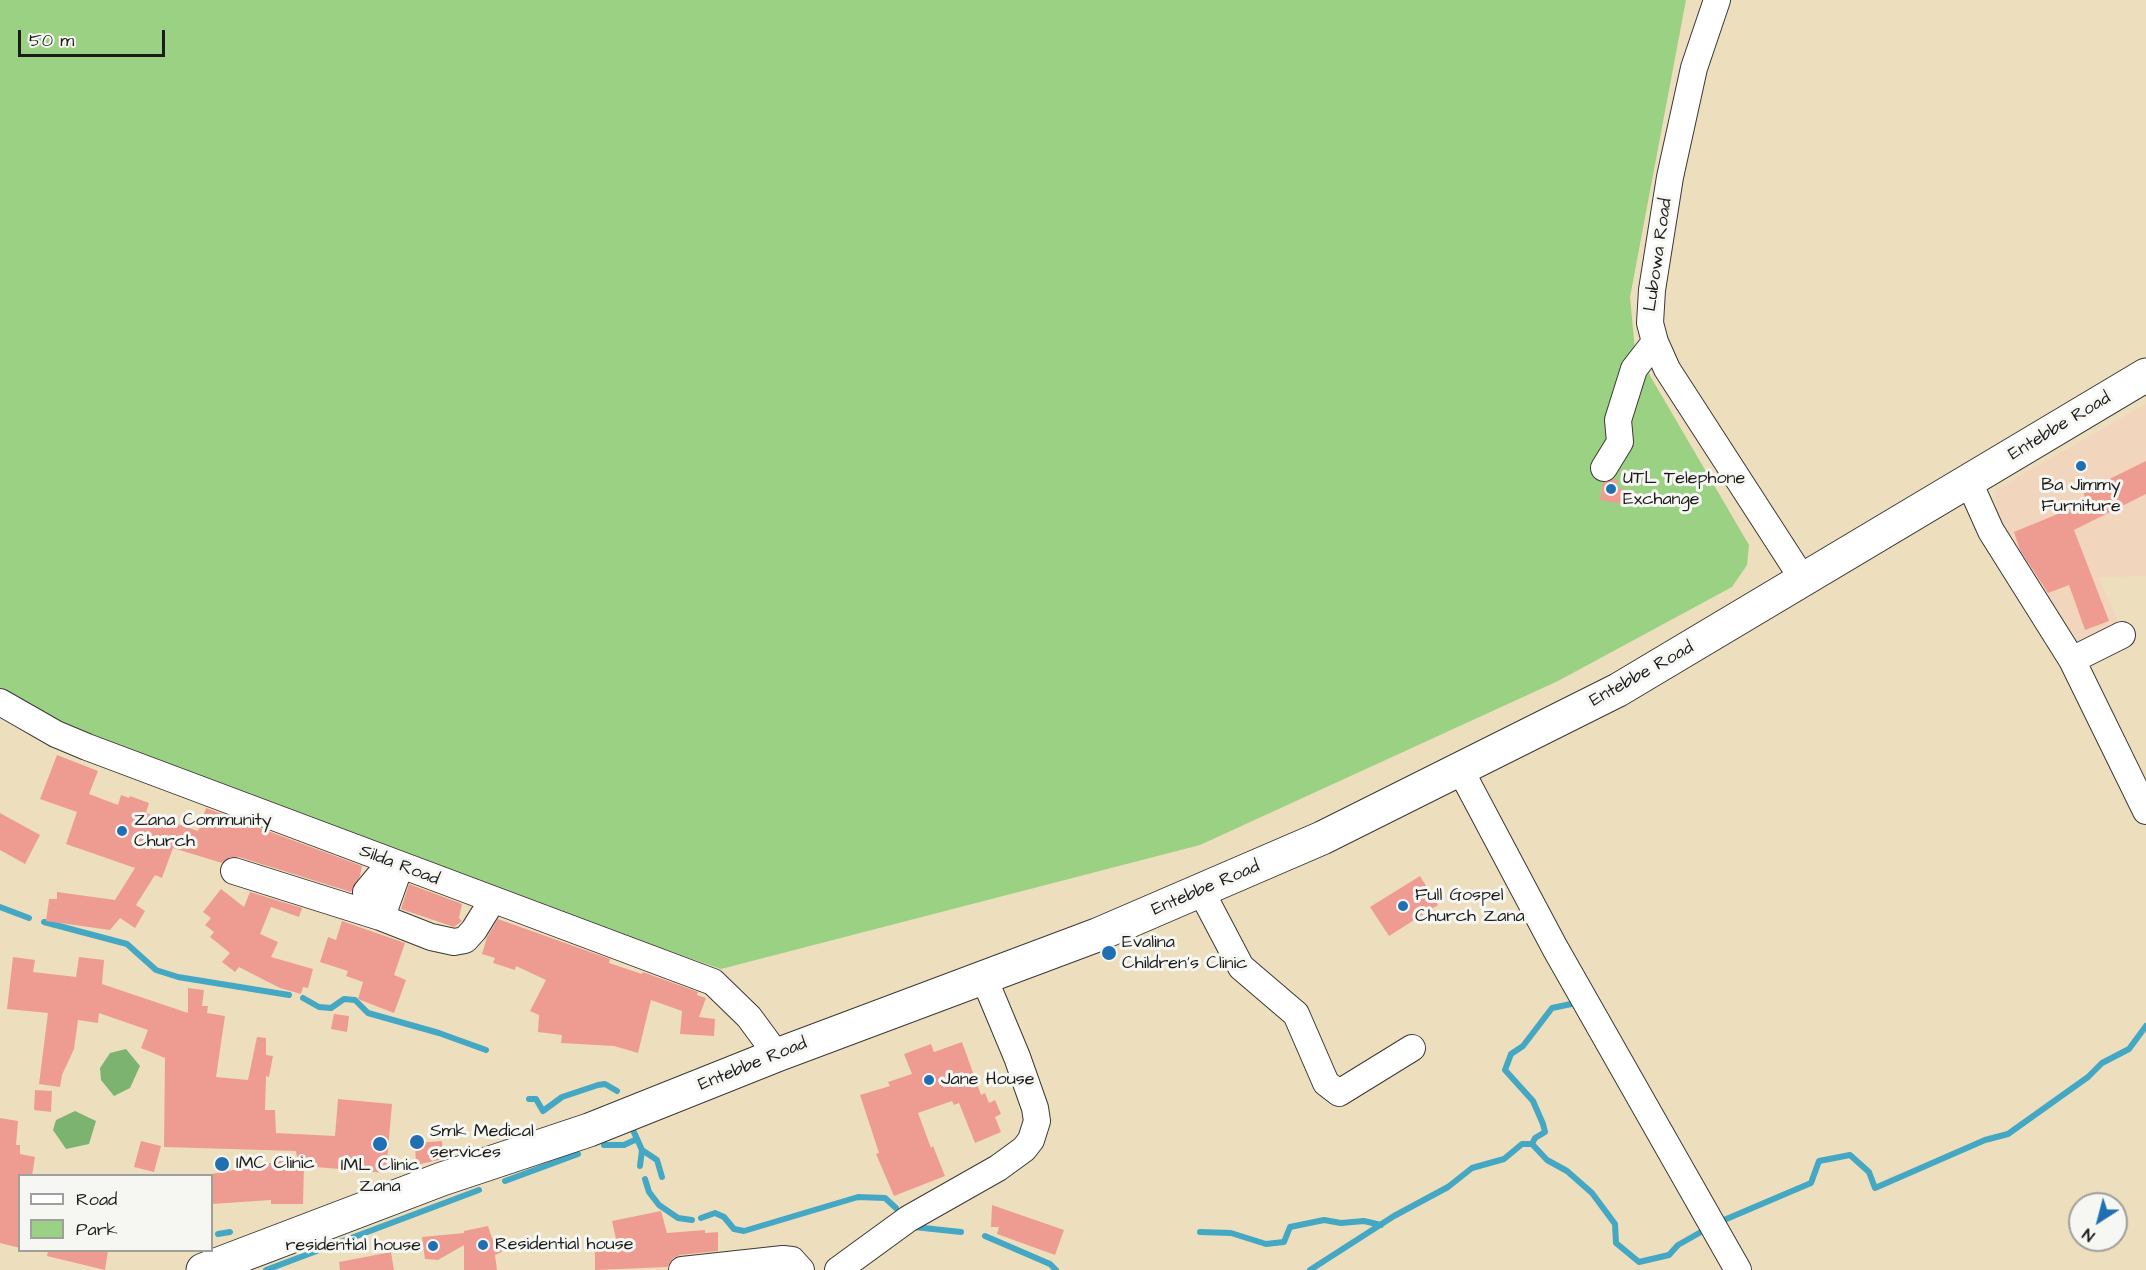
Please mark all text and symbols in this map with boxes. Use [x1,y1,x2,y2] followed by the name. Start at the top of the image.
[21,18,168,56] scale bar
[29,28,74,53] text: 50 m
[1640,197,1678,313] street label: Lubowa Road
[2005,388,2115,466] street label: Entebbe Road
[2074,459,2088,473] marker: Ba Jimmy Furniture
[1623,468,1745,510] place label: UTL Telephone Exchange
[2041,475,2121,518] place label: Ba Jimmy Furniture
[1604,482,1618,496] marker: UTL Telephone Exchange
[1586,638,1698,712] street label: Entebbe Road
[134,810,272,852] place label: Zana Community Church
[115,824,129,838] marker: Zana Community Church
[356,841,442,891] street label: Silda Road
[1149,857,1263,921] street label: Entebbe Road
[1415,885,1525,928] place label: Full Gospel Church Zana
[1396,899,1410,913] marker: Full Gospel Church Zana
[1122,932,1248,974] place label: Evalina Children's Clinic
[1100,944,1118,962] marker: Evalina Children's Clinic
[696,1033,810,1097] street label: Entebbe Road
[941,1069,1035,1091] place label: Jane House
[922,1073,936,1087] marker: Jane House
[430,1121,534,1164] place label: Smk Medical services
[408,1133,426,1151] marker: Smk Medical services
[371,1135,389,1153] marker: IML Clinic Zana
[236,1153,315,1175] place label: IMC Clinic
[213,1155,231,1173] marker: IMC Clinic
[341,1155,419,1198] place label: IML Clinic Zana
[18,1174,213,1252] legend
[76,1187,117,1212] text: Road
[2068,1192,2128,1252] north arrow
[76,1217,118,1242] text: Park
[2078,1223,2099,1247] text: N
[495,1234,633,1256] place label: Residential house
[285,1235,421,1257] place label: residential house
[476,1238,490,1252] marker: Residential house
[426,1239,440,1253] marker: residential house

